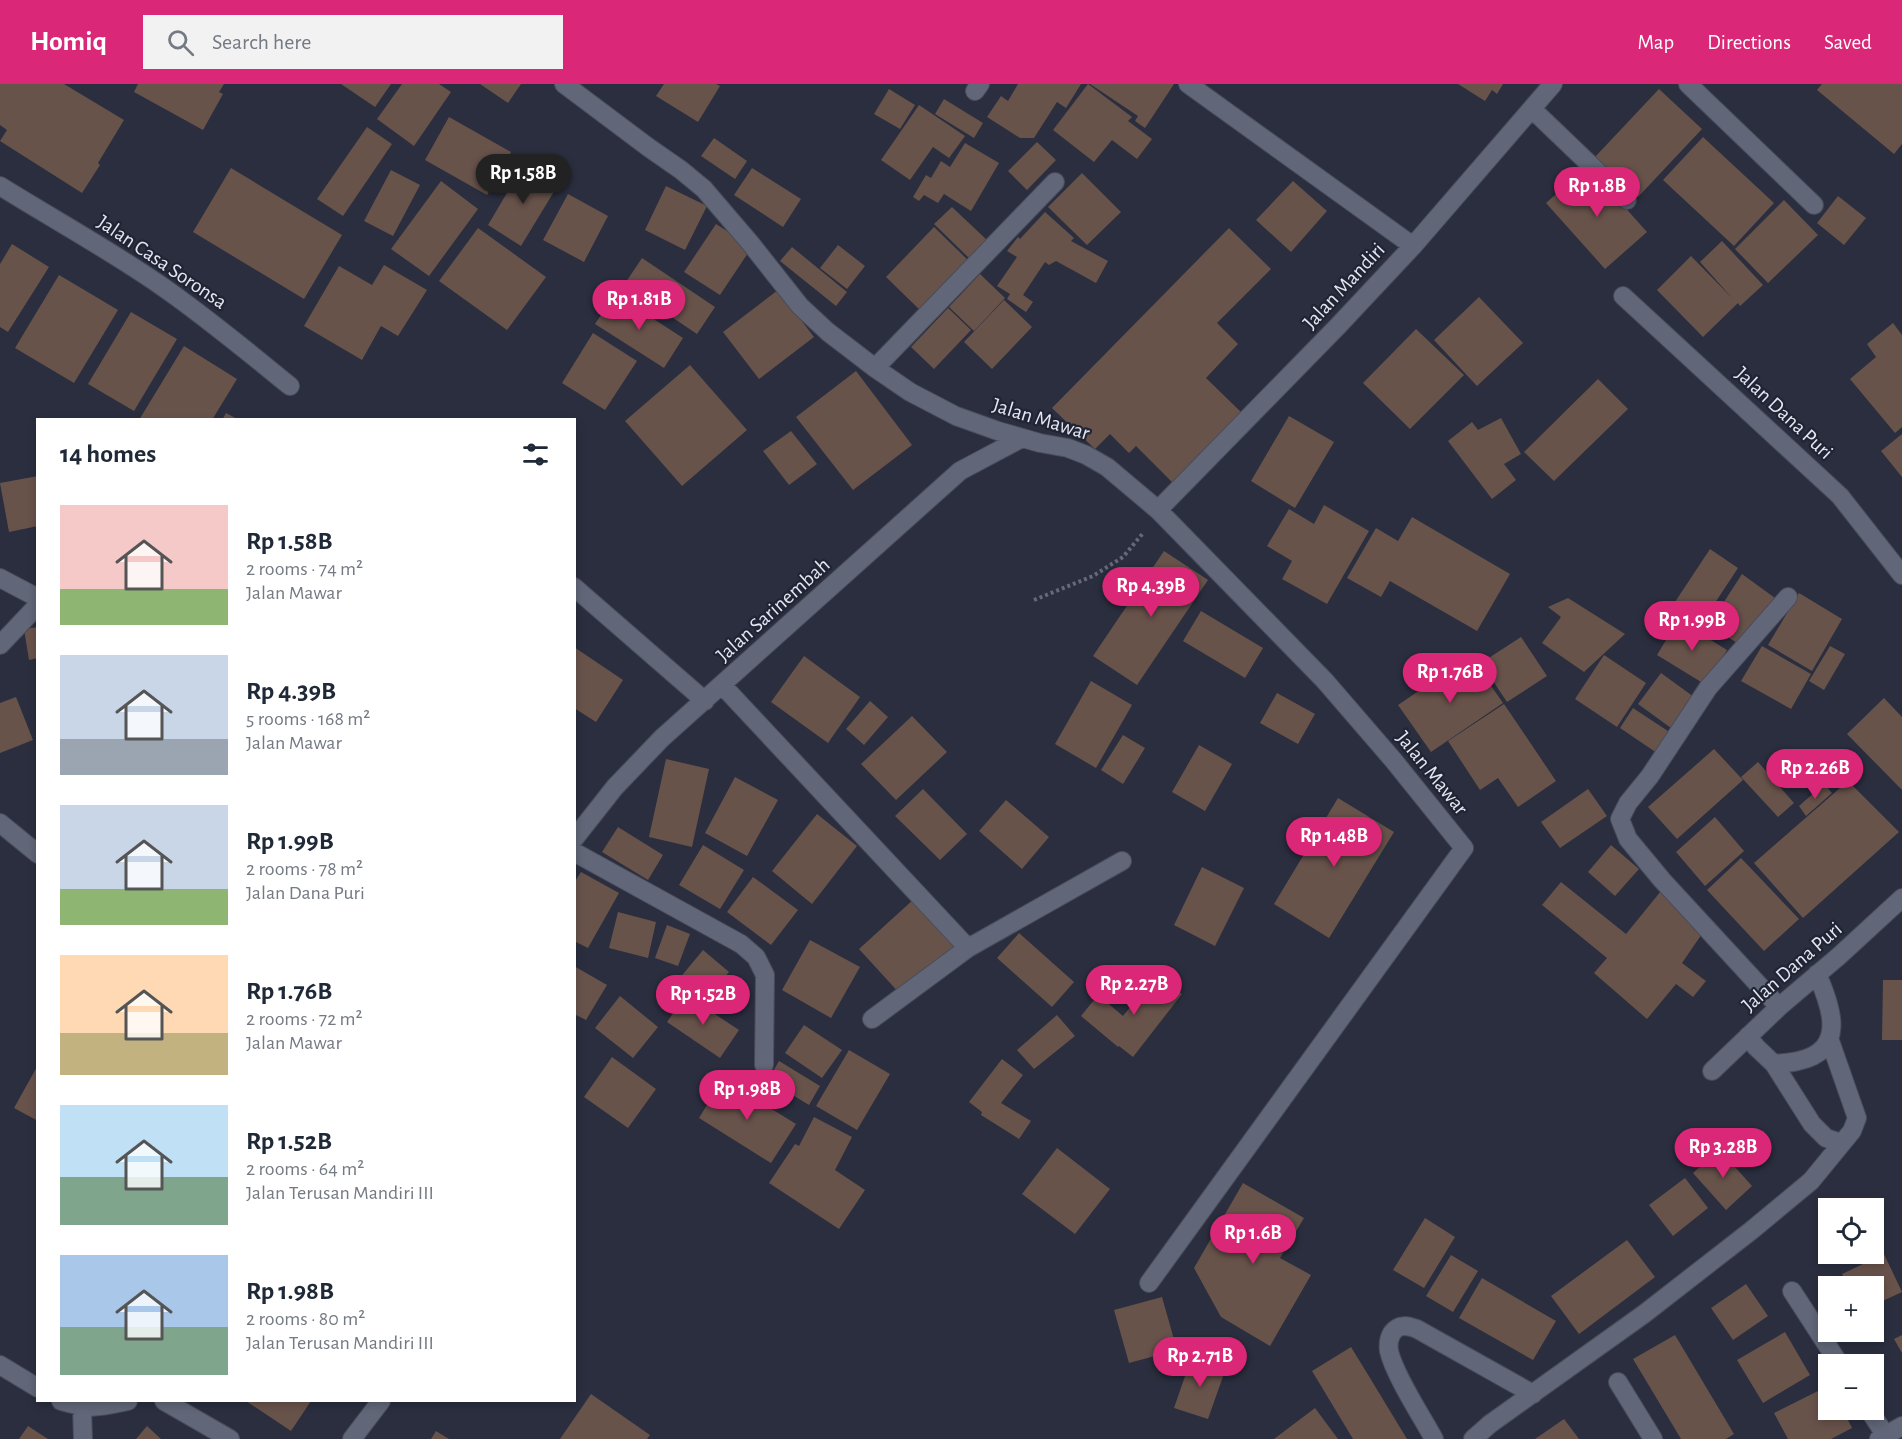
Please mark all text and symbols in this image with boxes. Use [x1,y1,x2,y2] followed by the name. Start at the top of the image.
[143,15,563,69] search box
[164,26,197,59] icon: search
[30,28,107,56] text: Homiq
[212,31,312,53] text: Search here
[1638,32,1674,53] text: Map
[1707,32,1791,53] text: Directions
[1824,32,1872,53] text: Saved
[461,154,585,205] pin: Rp 1.58B
[490,163,556,183] text: Rp 1.58B
[1542,167,1652,218] pin: Rp 1.8B
[1568,176,1626,196] text: Rp 1.8B
[93,211,231,313] street label: Jalan Casa Soronsa
[1299,239,1389,333] street label: Jalan Mandiri
[577,280,701,331] pin: Rp 1.81B
[606,289,672,309] text: Rp 1.81B
[1731,363,1837,463] street label: Jalan Dana Puri
[990,394,1092,444] street label: Jalan Mawar
[519,438,552,471] icon: filters
[60,441,156,467] text: 14 homes
[246,528,333,554] text: Rp 1.58B
[108,529,180,601] icon: home
[712,554,834,666] street label: Jalan Sarinembah
[246,559,363,579] text: 2 rooms · 74 m²
[1089,567,1213,618] pin: Rp 4.39B
[1116,576,1186,596] text: Rp 4.39B
[246,583,342,603] text: Jalan Mawar
[1630,601,1754,652] pin: Rp 1.99B
[1658,610,1726,630] text: Rp 1.99B
[1388,653,1512,704] pin: Rp 1.76B
[1417,662,1483,682] text: Rp 1.76B
[246,678,336,704] text: Rp 4.39B
[108,679,180,751] icon: home
[246,709,370,729] text: 5 rooms · 168 m²
[1392,727,1472,819] street label: Jalan Mawar
[246,733,342,753] text: Jalan Mawar
[1753,749,1877,800] pin: Rp 2.26B
[1780,758,1850,778] text: Rp 2.26B
[1272,817,1396,868] pin: Rp 1.48B
[1300,826,1368,846] text: Rp 1.48B
[246,828,334,854] text: Rp 1.99B
[108,829,180,901] icon: home
[246,859,363,879] text: 2 rooms · 78 m²
[246,883,365,903] text: Jalan Dana Puri
[1738,918,1846,1016] street label: Jalan Dana Puri
[1072,965,1196,1016] pin: Rp 2.27B
[1100,974,1168,994] text: Rp 2.27B
[641,975,765,1026] pin: Rp 1.52B
[246,978,332,1004] text: Rp 1.76B
[108,979,180,1051] icon: home
[670,984,736,1004] text: Rp 1.52B
[246,1009,363,1029] text: 2 rooms · 72 m²
[246,1033,342,1053] text: Jalan Mawar
[685,1070,809,1121] pin: Rp 1.98B
[713,1079,781,1099] text: Rp 1.98B
[246,1128,332,1154] text: Rp 1.52B
[1661,1128,1785,1179] pin: Rp 3.28B
[108,1129,180,1201] icon: home
[1689,1137,1757,1157] text: Rp 3.28B
[246,1159,364,1179] text: 2 rooms · 64 m²
[246,1183,434,1203] text: Jalan Terusan Mandiri III
[1818,1198,1884,1420] map controls
[1818,1198,1884,1264] button: locate
[1198,1214,1308,1265] pin: Rp 1.6B
[1224,1223,1282,1243] text: Rp 1.6B
[1818,1276,1884,1342] button: +
[246,1278,334,1304] text: Rp 1.98B
[108,1279,180,1351] icon: home
[246,1309,365,1329] text: 2 rooms · 80 m²
[246,1333,434,1353] text: Jalan Terusan Mandiri III
[1138,1337,1262,1388] pin: Rp 2.71B
[1167,1346,1233,1366] text: Rp 2.71B
[1818,1354,1884,1420] button: −

